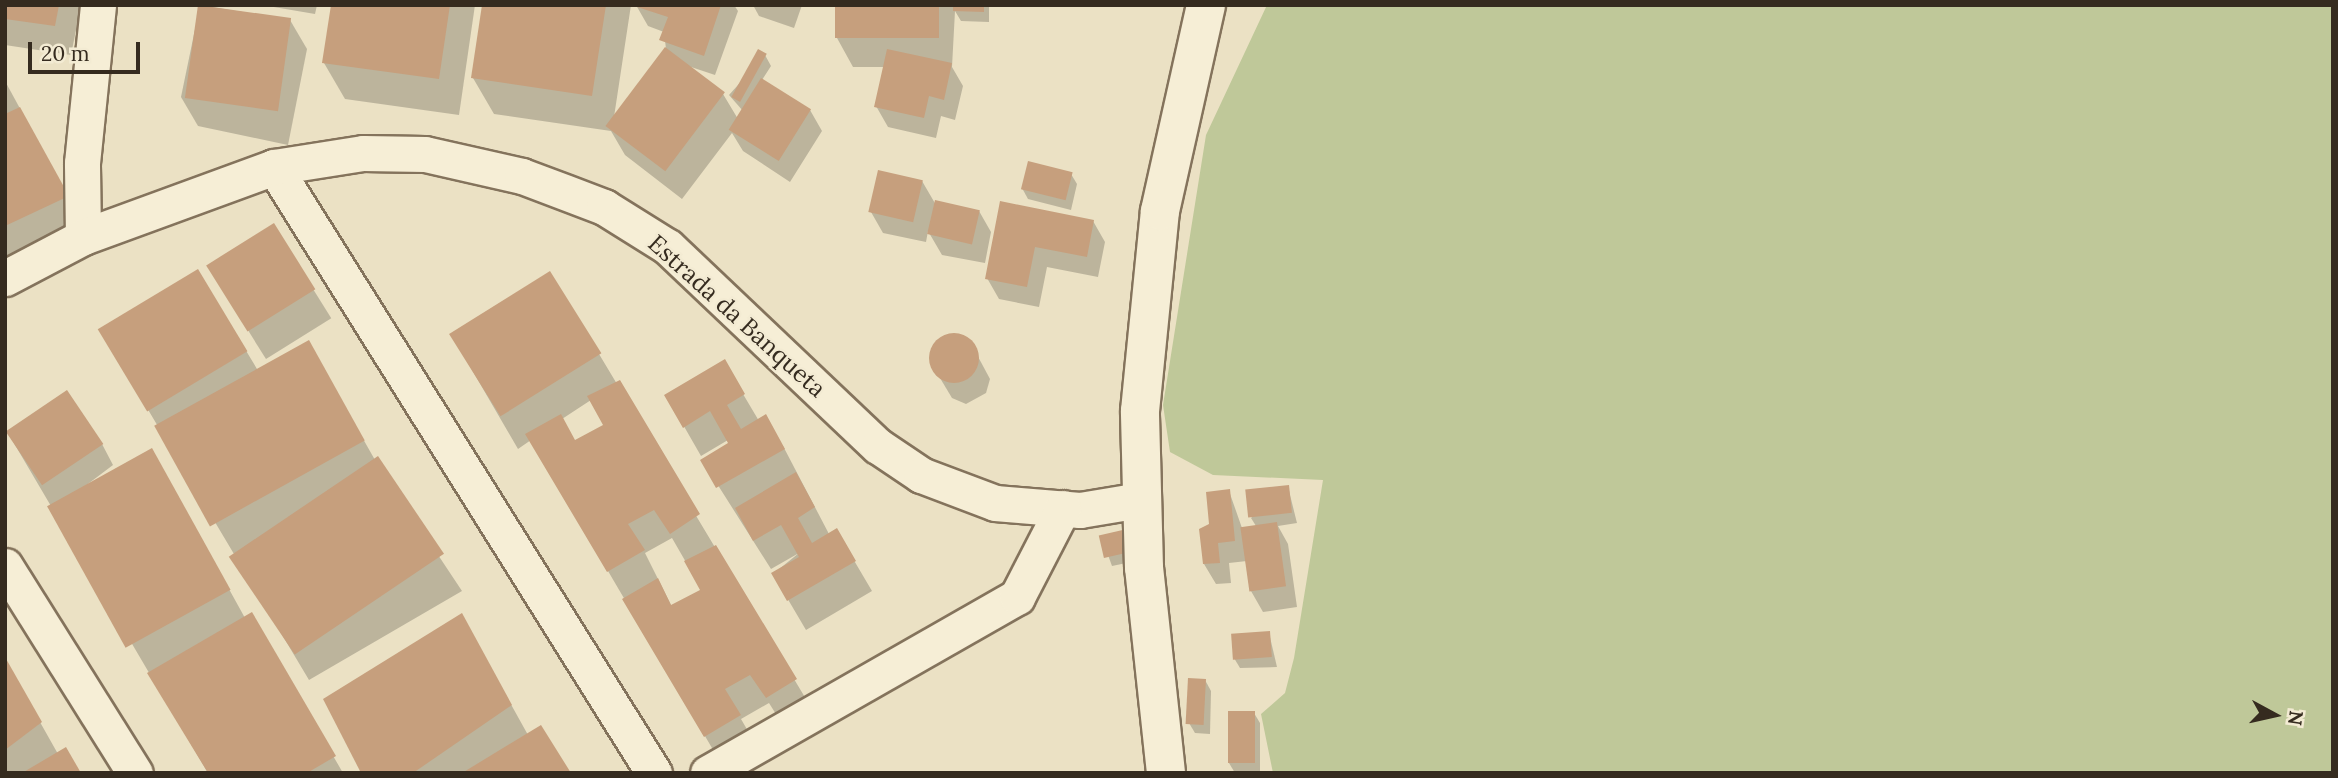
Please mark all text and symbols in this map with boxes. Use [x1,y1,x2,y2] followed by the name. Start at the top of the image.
[32,28,144,72] scale bar
[41,40,90,67] text: 20 m
[642,229,832,403] street label: Estrada da Banqueta
[2240,680,2310,750] north arrow
[2283,709,2309,727] text: N

